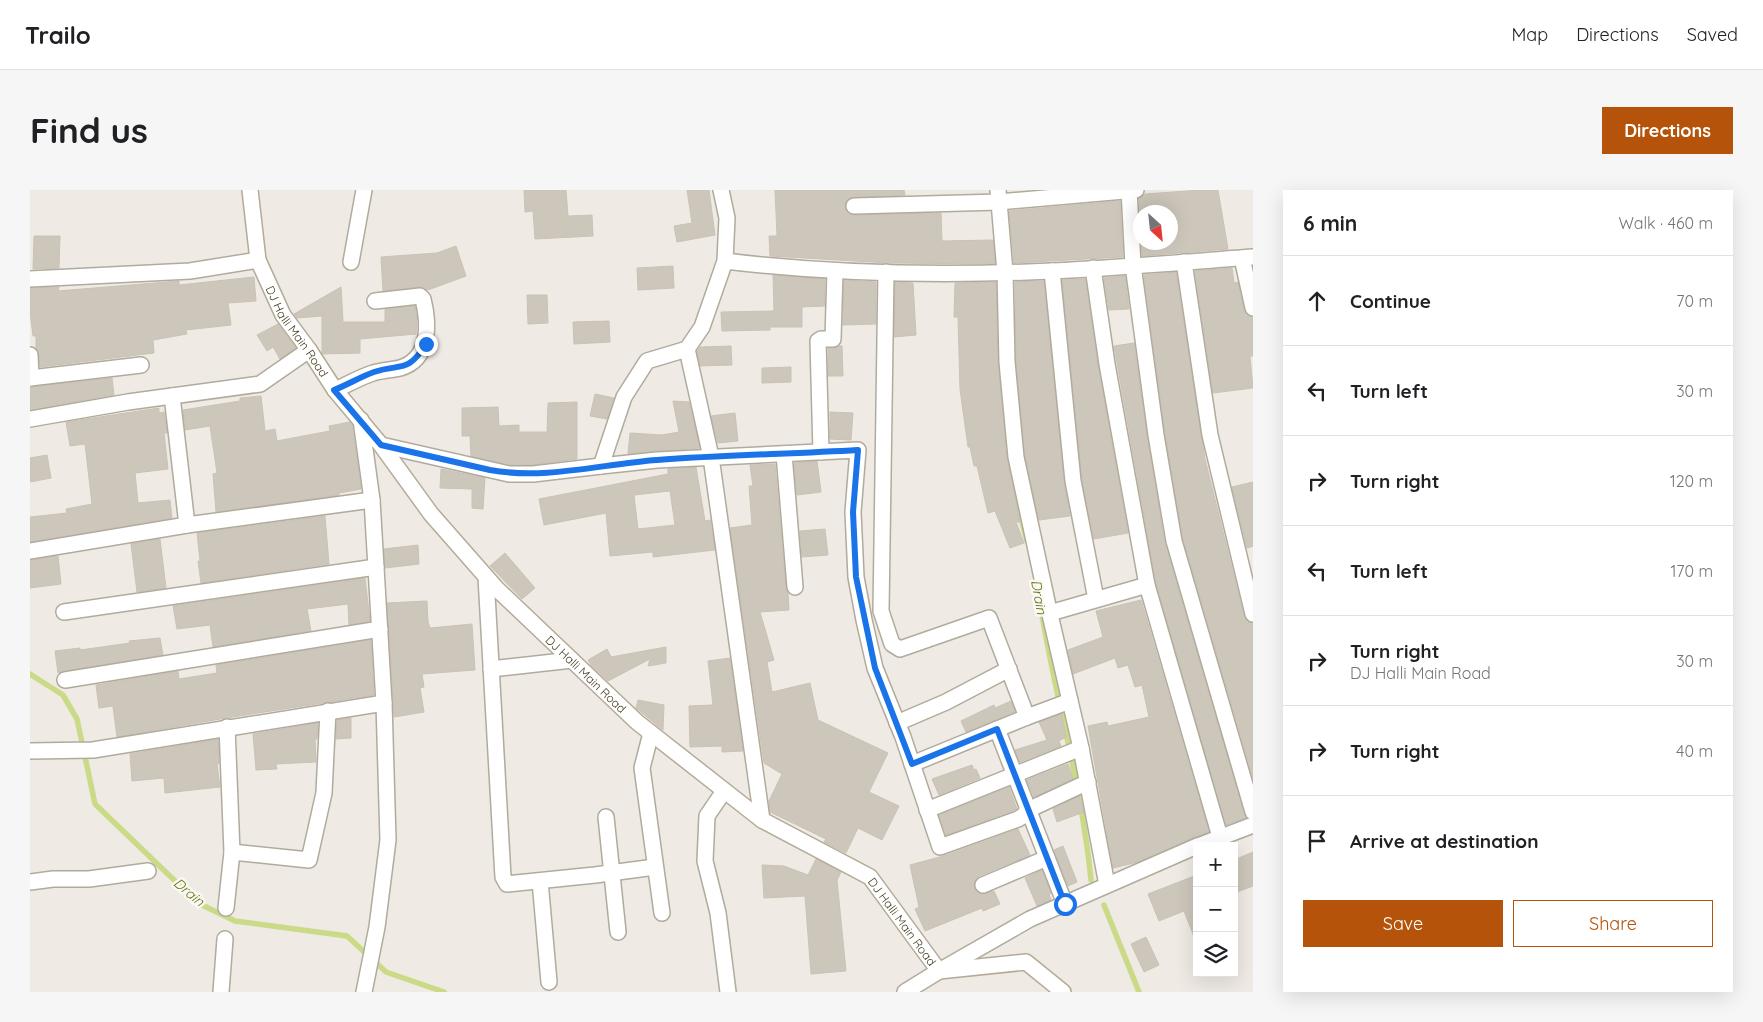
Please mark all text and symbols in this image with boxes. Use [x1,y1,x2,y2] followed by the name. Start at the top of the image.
[25,20,91,50] text: Trailo
[1511,23,1548,46] text: Map
[1576,23,1659,46] text: Directions
[1687,23,1738,46] text: Saved
[1602,107,1733,154] button: Directions
[30,108,148,152] text: Find us
[1133,205,1178,250] north arrow
[1303,210,1357,236] text: 6 min
[1618,213,1713,233] text: Walk · 460 m
[263,283,332,380] street label: DJ Halli Main Road
[1303,287,1331,315] icon: ahead
[1350,289,1431,313] text: Continue
[1676,291,1713,311] text: 70 m
[415,333,438,356] route end
[1303,377,1331,405] icon: left
[1350,379,1428,403] text: Turn left
[1676,381,1713,401] text: 30 m
[1303,467,1331,495] icon: right
[1350,469,1439,493] text: Turn right
[1670,471,1713,491] text: 120 m
[1303,557,1331,585] icon: left
[1350,559,1428,583] text: Turn left
[1670,561,1713,581] text: 170 m
[1027,578,1051,617] water label: Drain
[543,632,630,716] street label: DJ Halli Main Road
[1350,639,1439,663] text: Turn right
[1303,647,1331,675] icon: right
[1676,651,1713,671] text: 30 m
[1350,663,1491,683] text: DJ Halli Main Road
[1303,737,1331,765] icon: right
[1350,739,1439,763] text: Turn right
[1676,741,1713,761] text: 40 m
[1303,827,1331,855] icon: arrive
[1350,829,1539,853] text: Arrive at destination
[1193,842,1238,977] map controls
[1193,842,1238,887] button: +
[170,874,209,911] water label: Drain
[865,874,940,968] street label: DJ Halli Main Road
[1193,887,1238,932] button: −
[1054,893,1077,916] route start
[1303,900,1503,947] button: Save
[1513,900,1713,947] button: Share
[1193,932,1238,977] button: layers

